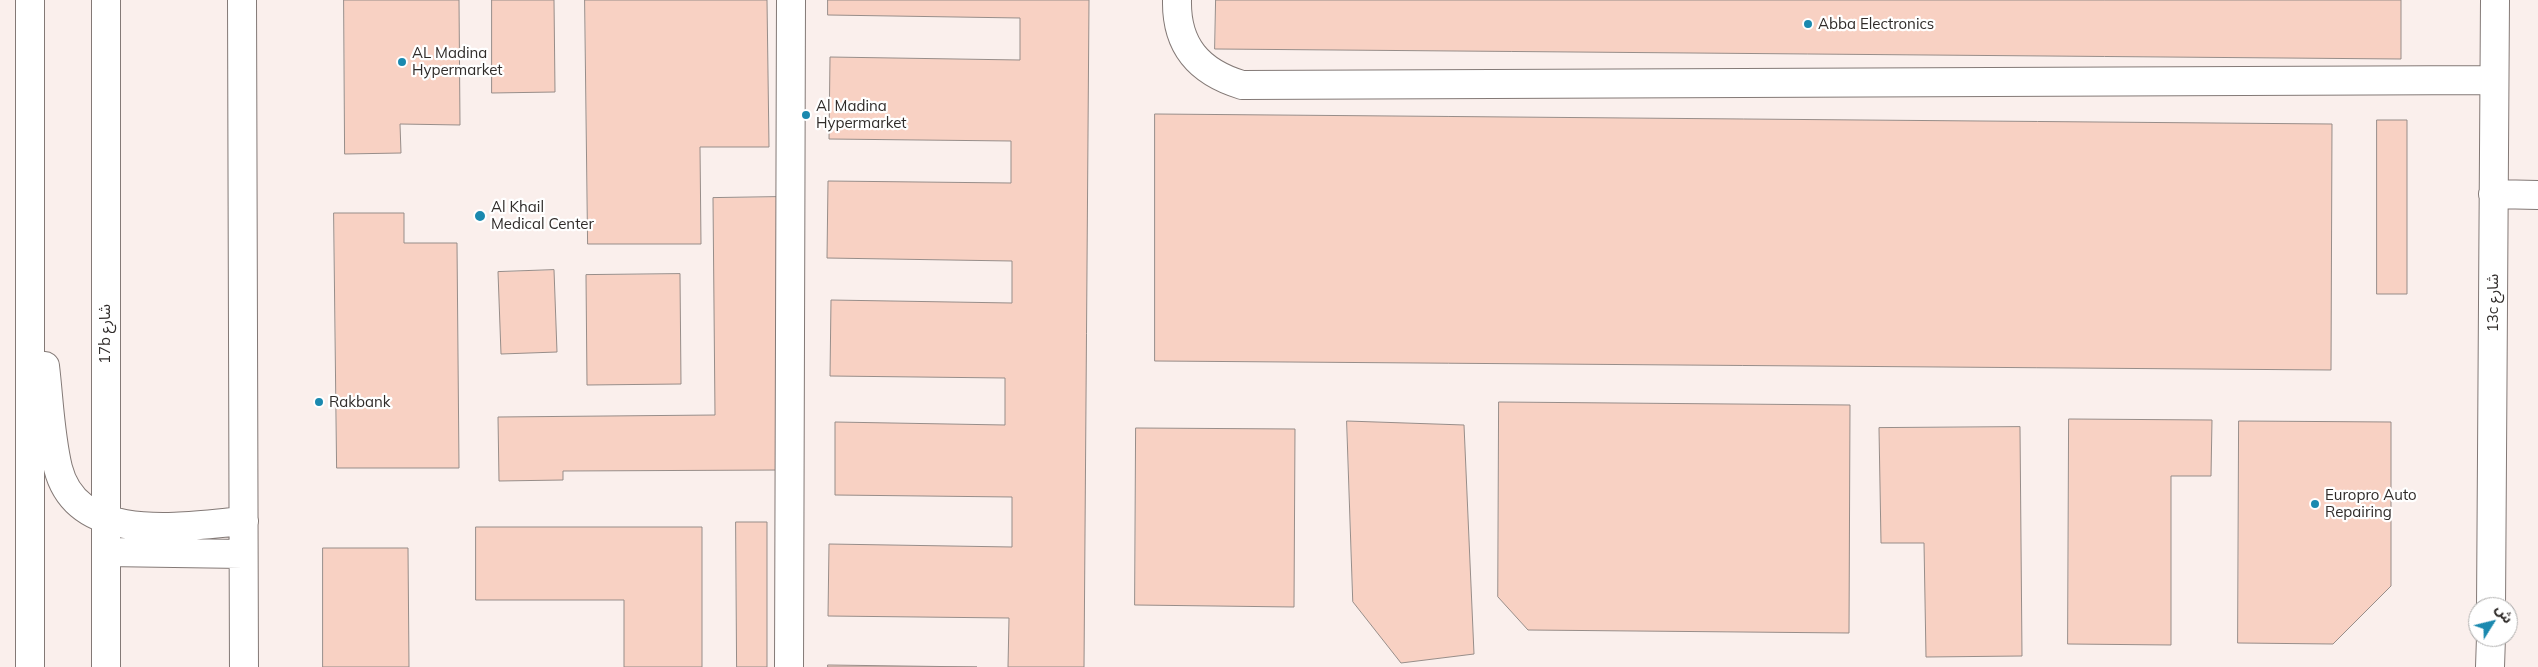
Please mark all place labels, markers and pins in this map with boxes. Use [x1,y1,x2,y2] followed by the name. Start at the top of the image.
[1818,15,1934,33] place label: Abba Electronics
[1802,18,1814,30] marker: Abba Electronics
[412,44,503,79] place label: AL Madina Hypermarket
[396,56,408,68] marker: AL Madina Hypermarket
[816,97,907,132] place label: Al Madina Hypermarket
[800,109,812,121] marker: Al Madina Hypermarket
[491,198,594,233] place label: Al Khail Medical Center
[473,209,487,223] marker: Al Khail Medical Center
[329,393,391,411] place label: Rakbank
[313,396,325,408] marker: Rakbank
[2325,486,2417,521] place label: Europro Auto Repairing
[2309,498,2321,510] marker: Europro Auto Repairing

